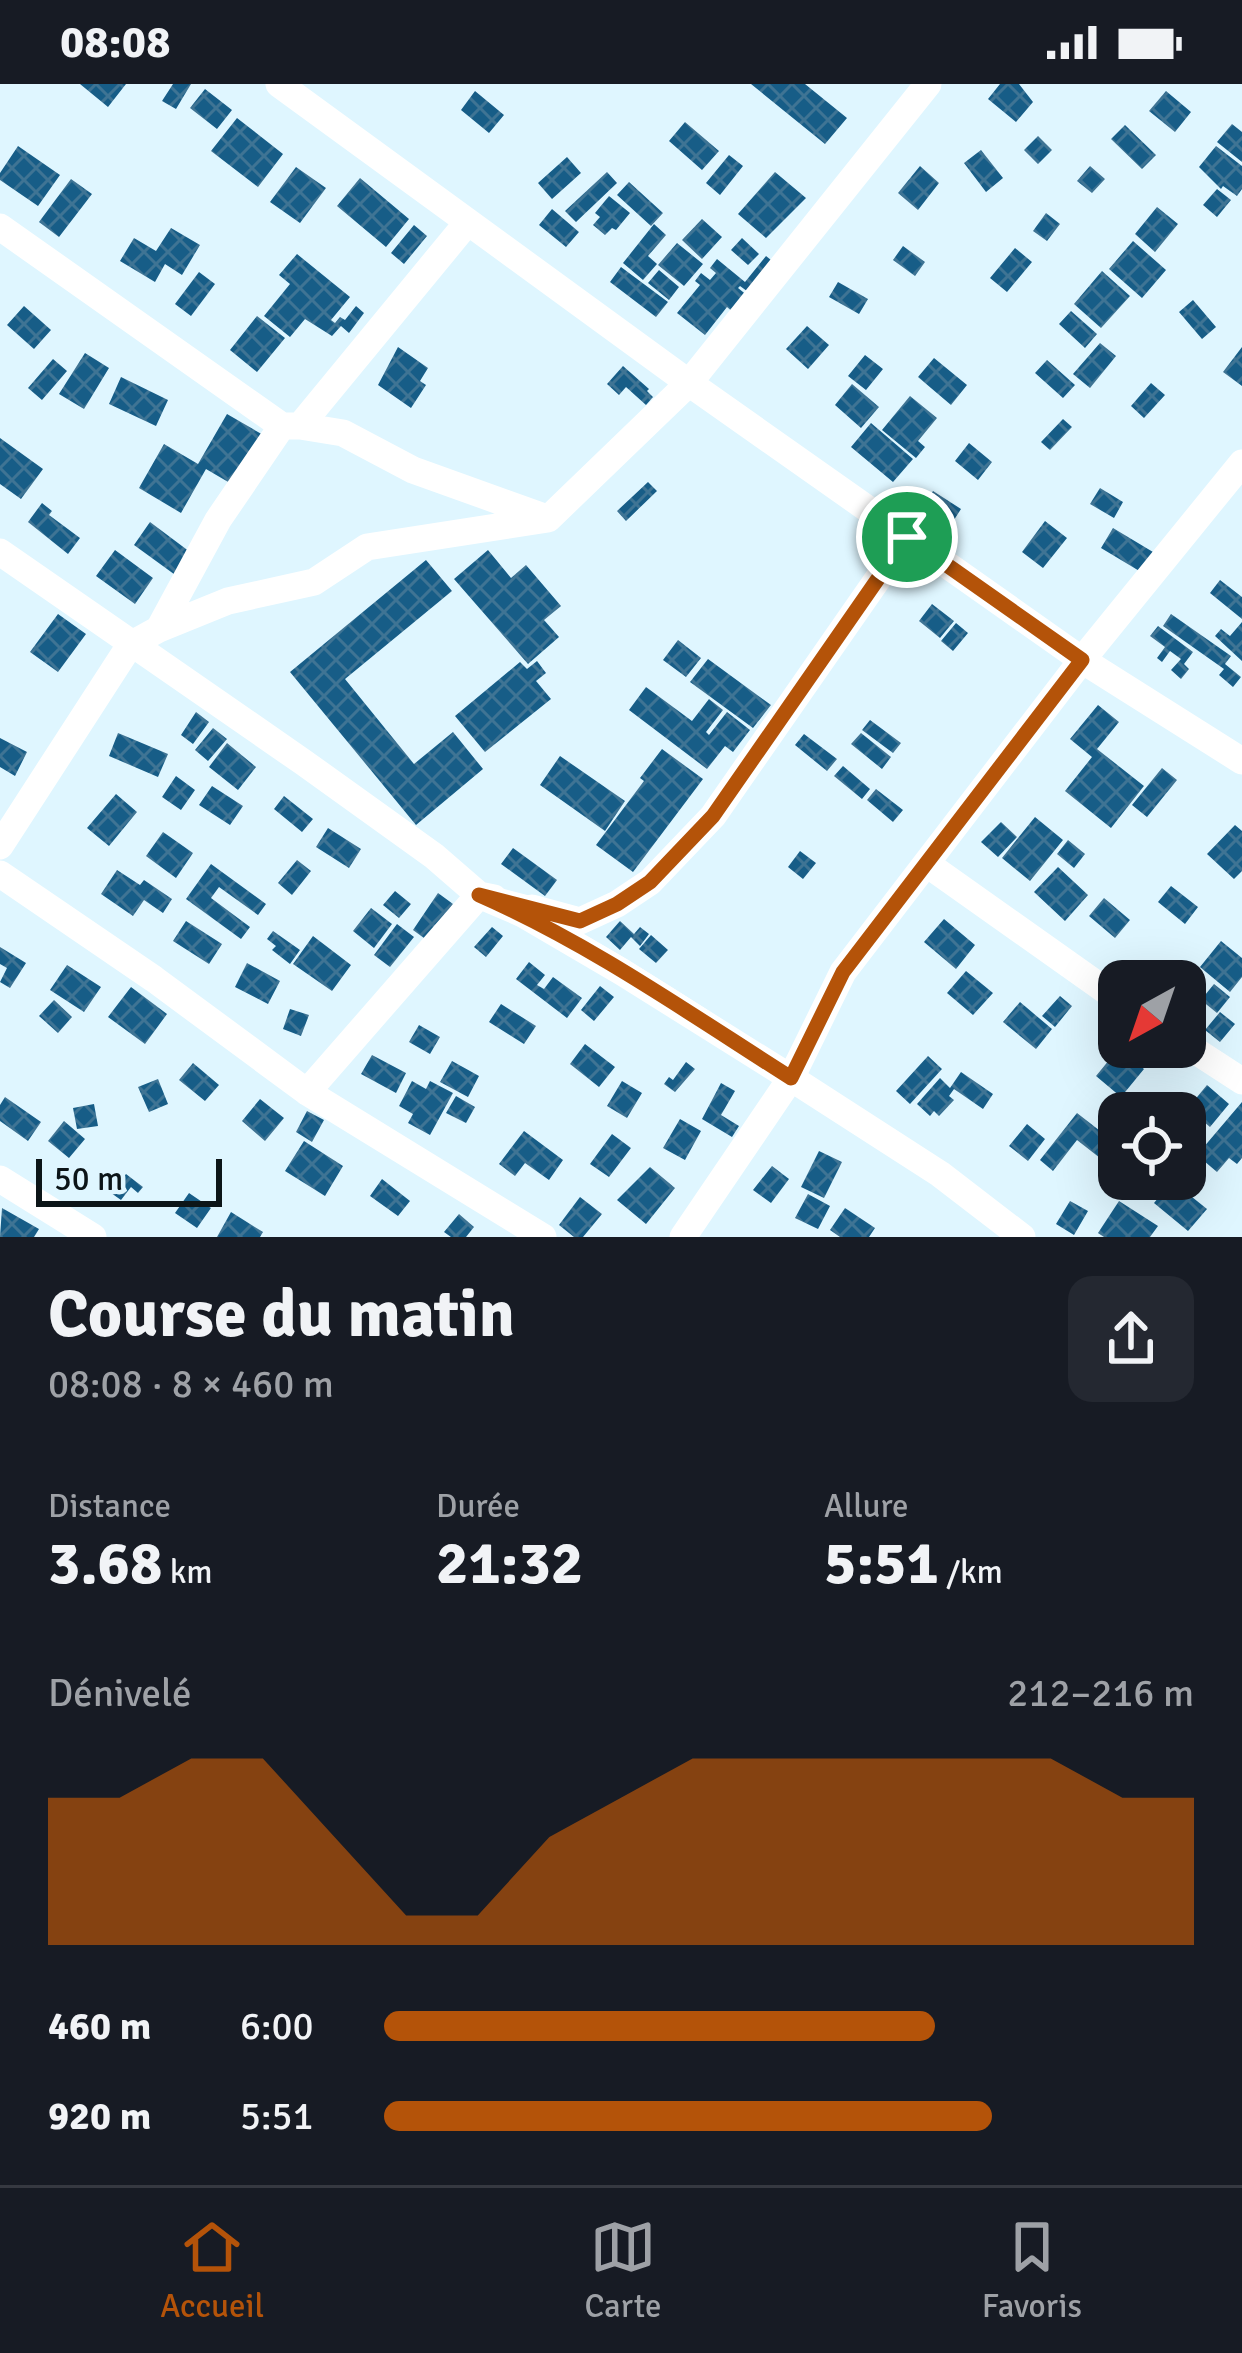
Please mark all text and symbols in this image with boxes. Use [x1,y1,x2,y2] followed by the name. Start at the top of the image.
[60,15,170,70] text: 08:08
[856,486,958,588] pin
[874,504,940,570] icon: arrive
[1098,960,1206,1068] north arrow
[1098,960,1206,1200] map controls
[1098,1092,1206,1200] button: locate
[36,1153,222,1206] scale bar
[54,1159,123,1200] text: 50 m
[48,1274,515,1355] text: Course du matin
[1068,1276,1194,1402] button: share
[48,1360,334,1408] text: 08:08 · 8 × 460 m
[48,1486,171,1527] text: Distance
[436,1486,520,1527] text: Durée
[824,1486,909,1527] text: Allure
[48,1527,162,1601] text: 3.68
[436,1527,583,1601] text: 21:32
[824,1527,939,1601] text: 5:51
[162,1552,213,1593] text: km
[939,1552,1003,1593] text: /km
[48,1669,192,1717] text: Dénivelé
[1007,1669,1194,1717] text: 212–216 m
[48,2002,151,2050] text: 460 m
[240,2002,314,2050] text: 6:00
[48,2092,151,2140] text: 920 m
[240,2092,314,2140] text: 5:51
[160,2214,264,2327] tab: Accueil
[584,2214,661,2327] tab: Carte
[982,2214,1082,2327] tab: Favoris

